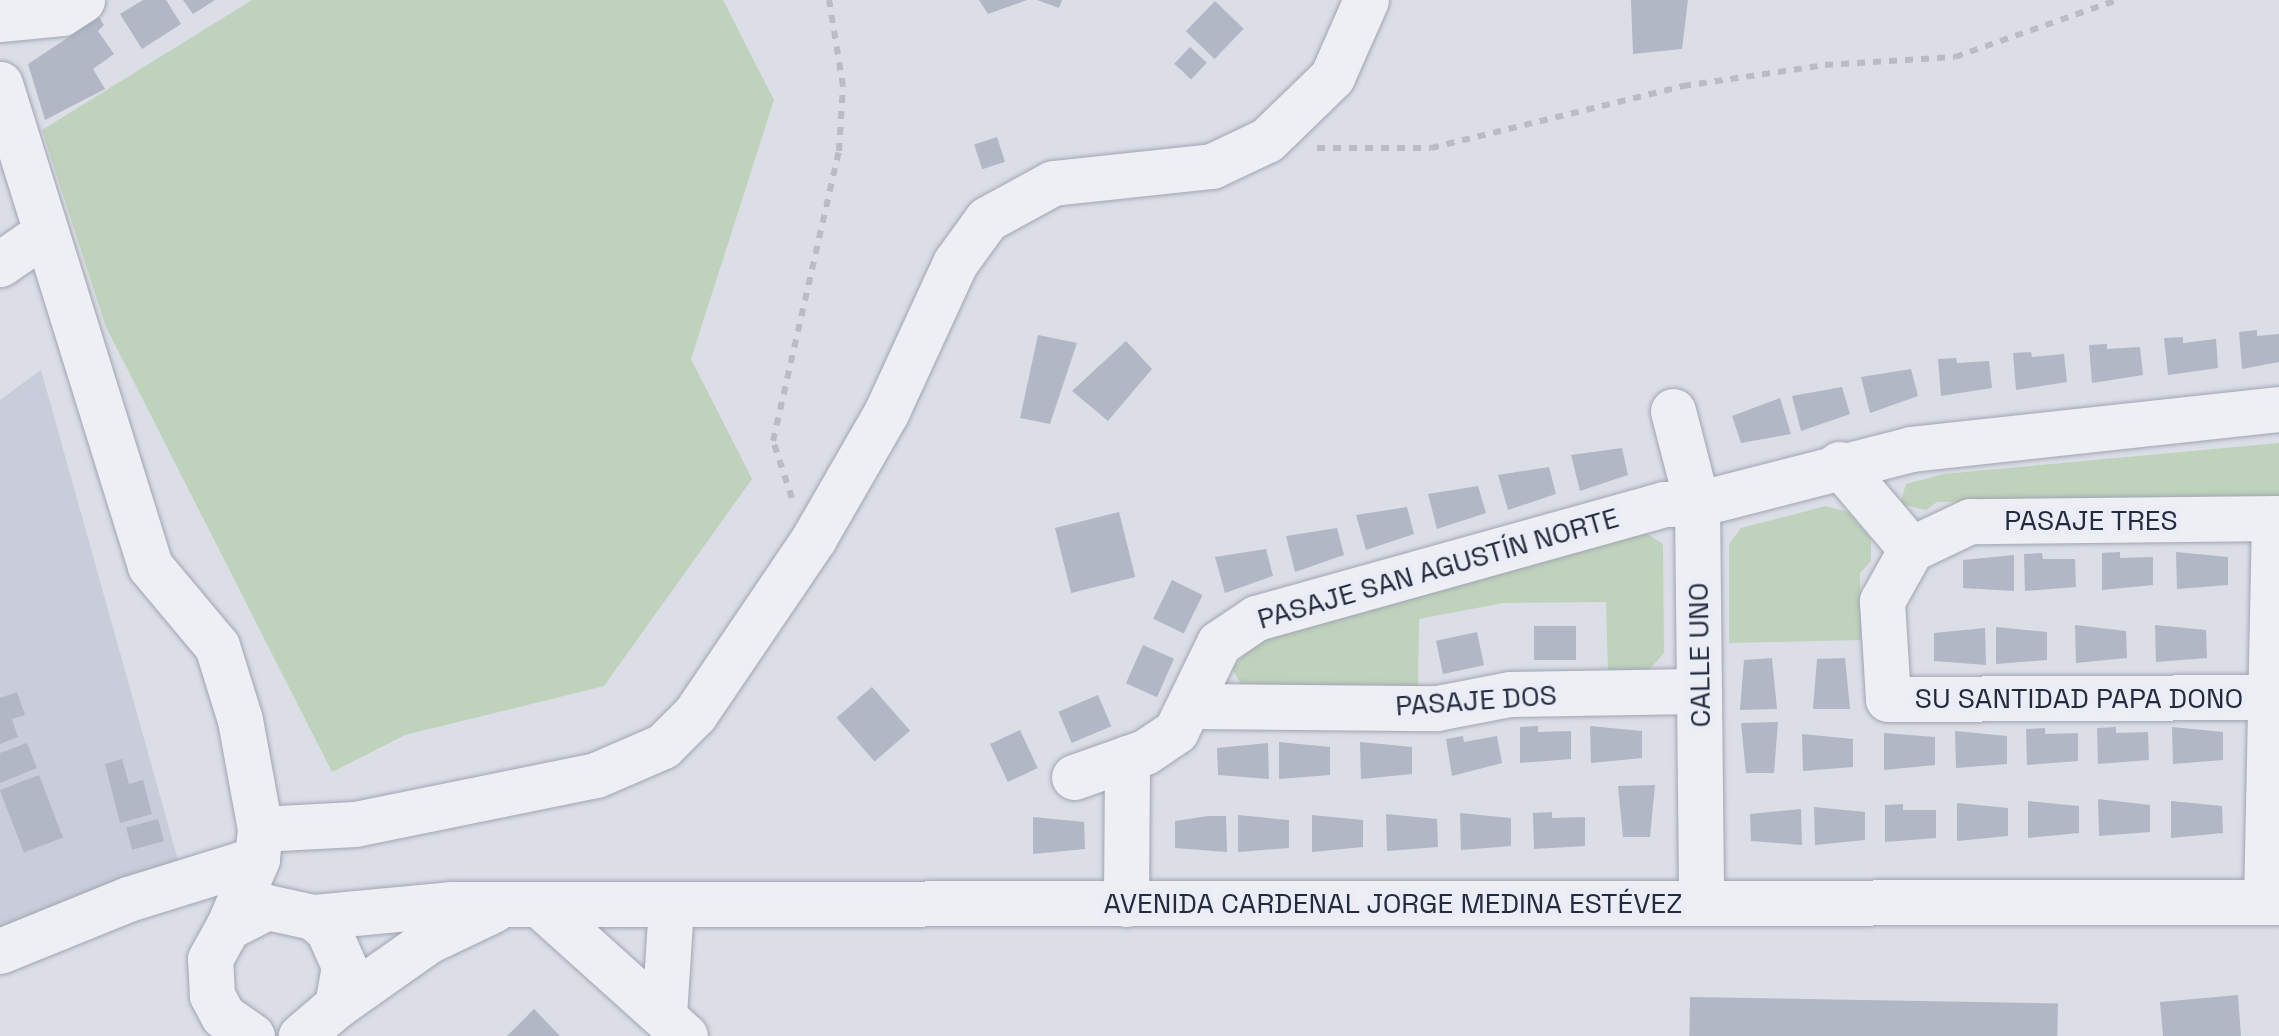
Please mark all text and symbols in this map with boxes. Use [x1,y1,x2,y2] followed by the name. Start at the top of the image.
[1253,500,1623,636] street label: PASAJE SAN AGUSTÍN NORTE
[2004,503,2178,537] street label: PASAJE TRES
[1681,582,1717,728] street label: CALLE UNO
[1394,678,1558,722] street label: PASAJE DOS
[1915,681,2243,715] street label: SU SANTIDAD PAPA DONO
[1103,886,1683,920] street label: AVENIDA CARDENAL JORGE MEDINA ESTÉVEZ

